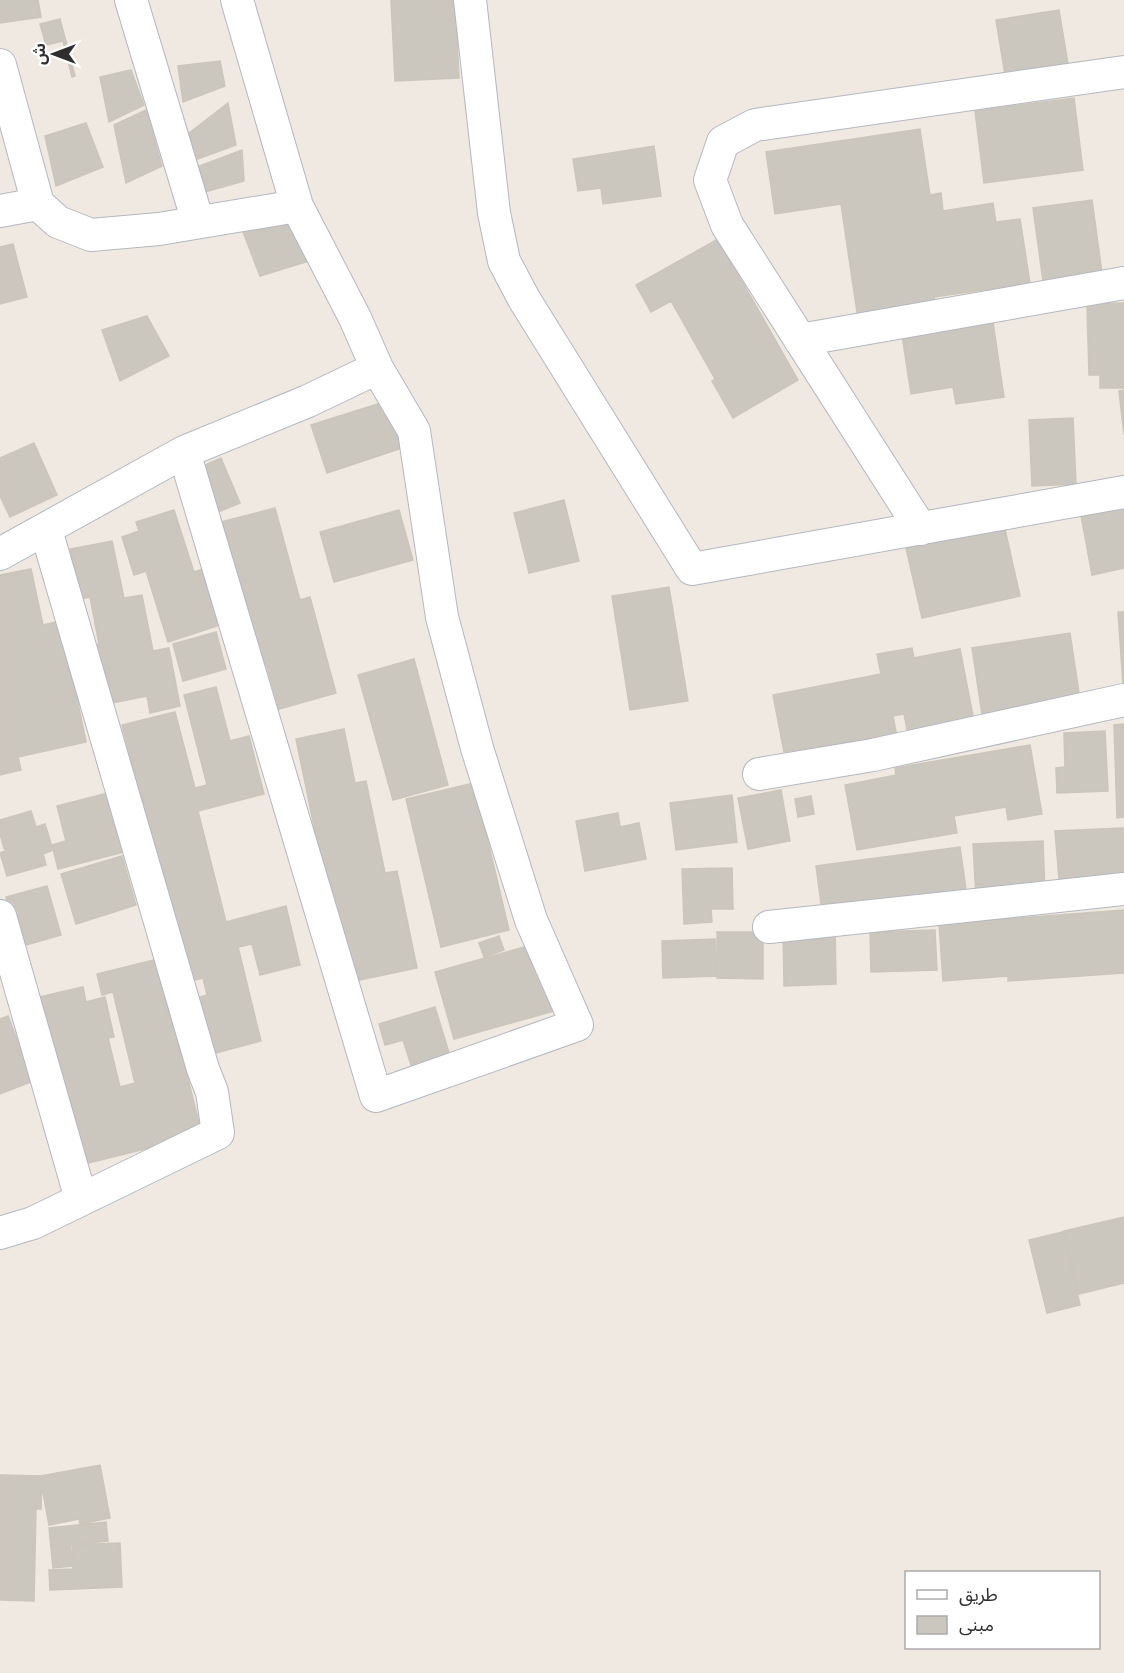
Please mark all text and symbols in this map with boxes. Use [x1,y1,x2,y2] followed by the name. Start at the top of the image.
[24,24,84,84] north arrow
[28,43,50,65] text: ش
[905,1571,1100,1649] legend
[959,1582,998,1606] text: طريق
[959,1612,994,1636] text: مبنى

